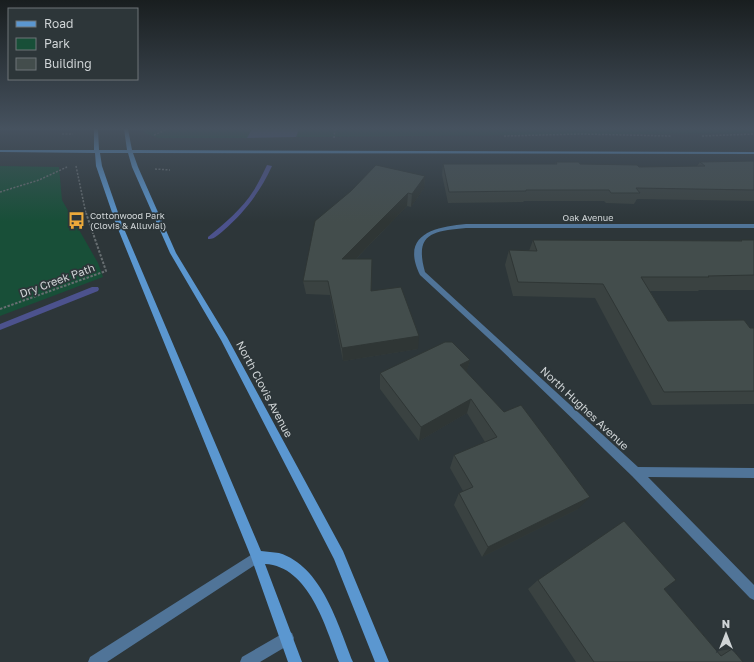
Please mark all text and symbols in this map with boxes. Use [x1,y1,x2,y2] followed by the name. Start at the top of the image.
[8,8,138,80] legend
[44,16,73,31] text: Road
[44,36,70,51] text: Park
[44,56,92,71] text: Building
[67,210,87,230] bus stop icon: Cottonwood Park (Clovis & Alluvial)
[90,210,166,231] place label: Cottonwood Park (Clovis & Alluvial)
[563,212,613,223] street label: Oak Avenue
[18,260,96,300] street label: Dry Creek Path
[234,339,296,439] street label: North Clovis Avenue
[538,364,632,452] street label: North Hughes Avenue
[706,614,746,654] north arrow
[722,617,730,630] text: N

